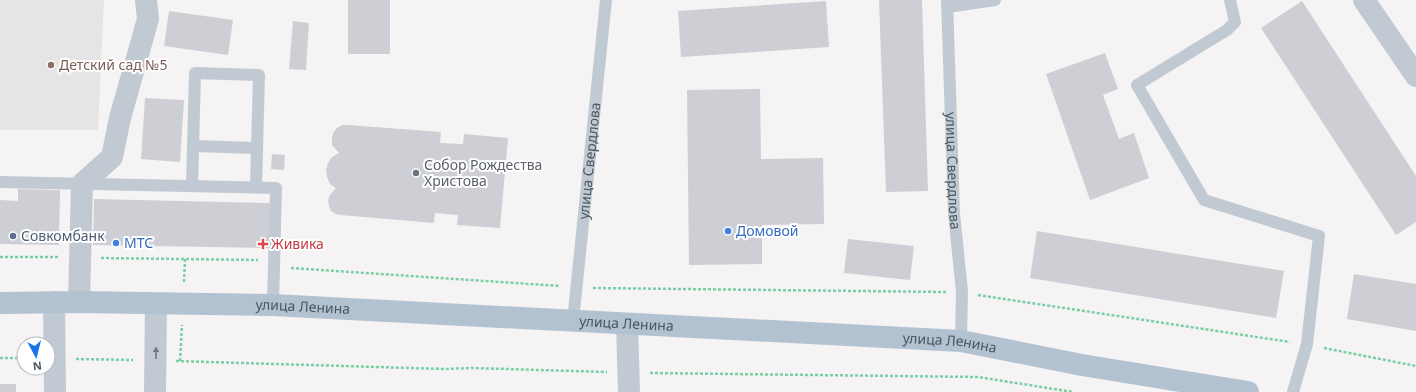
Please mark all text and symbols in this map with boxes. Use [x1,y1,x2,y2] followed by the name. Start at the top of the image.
[59,55,168,74] place label: Детский сад №5
[46,60,56,70] marker: Детский сад №5
[574,101,604,220] street label: улица Свердлова
[942,112,966,230] street label: улица Свердлова
[424,155,542,190] place label: Собор Рождества Христова
[411,168,421,178] marker: Собор Рождества Христова
[736,221,799,240] place label: Домовой
[21,226,105,245] place label: Совкомбанк
[723,226,733,236] marker: Домовой
[8,231,18,241] marker: Совкомбанк
[124,233,153,252] place label: МТС
[271,234,324,253] place label: Живика
[111,238,121,248] marker: МТС
[258,239,268,249] marker: Живика
[256,295,351,318] street label: улица Ленина
[579,311,674,335] street label: улица Ленина
[902,328,999,357] street label: улица Ленина
[16,336,56,376] north arrow
[153,346,159,359] one-way arrow
[32,358,43,374] text: N

